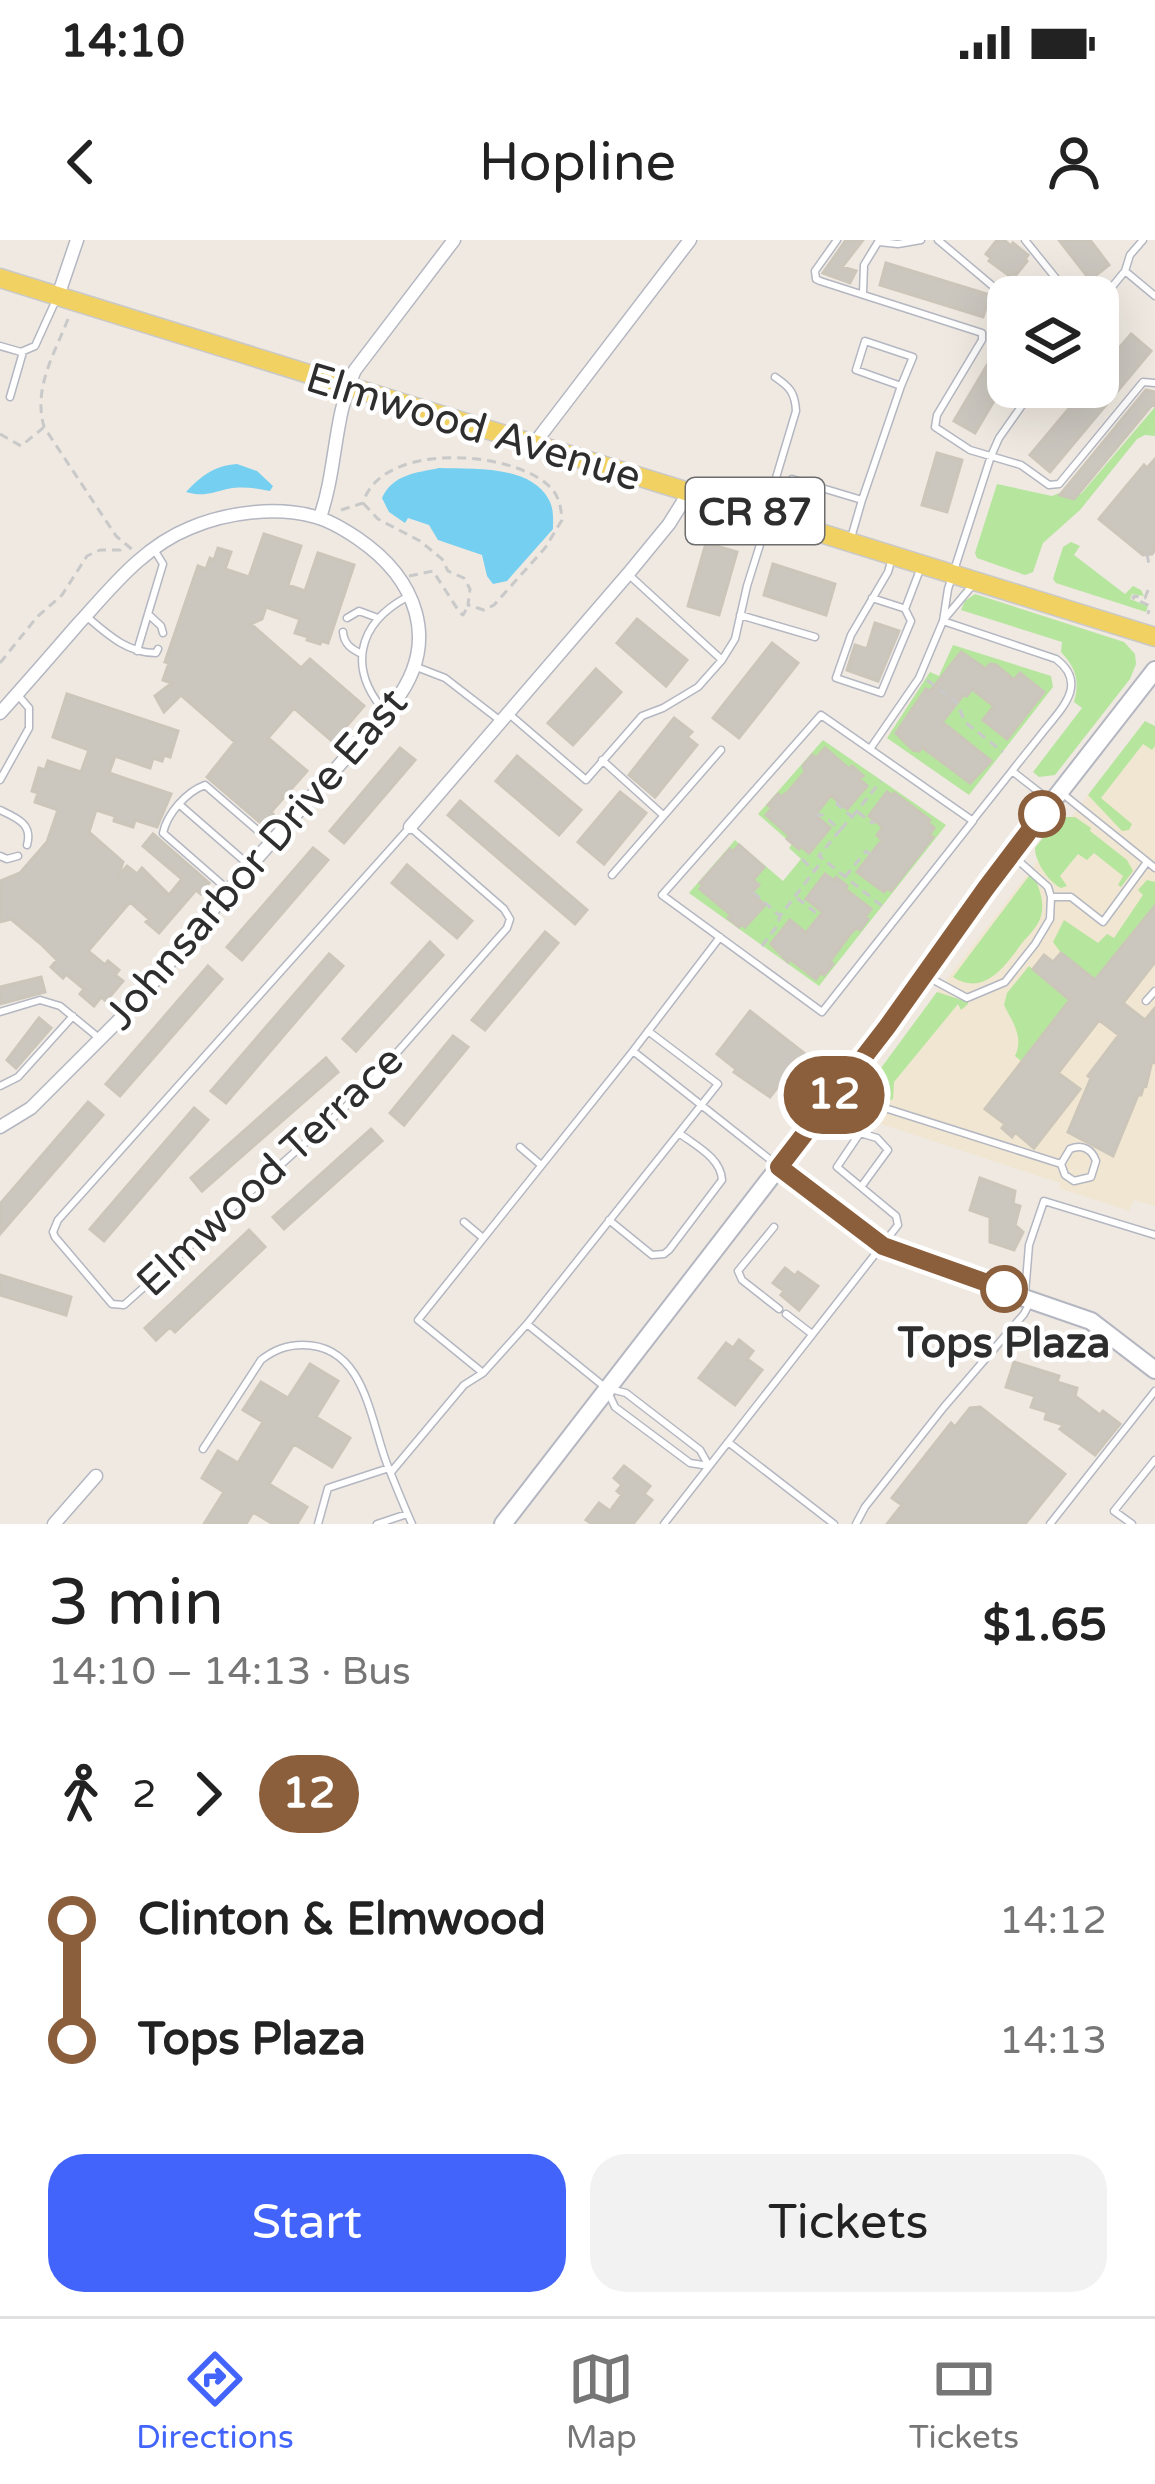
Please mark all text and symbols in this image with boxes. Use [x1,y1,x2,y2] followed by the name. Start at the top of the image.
[60,15,185,69] text: 14:10
[48,129,114,195] icon: back
[1041,129,1107,195] icon: person
[479,130,676,195] text: Hopline
[987,276,1119,408] map controls
[987,276,1119,408] button: layers
[300,352,647,503] street label: Elmwood Avenue
[686,478,824,544] road number: CR 87
[94,678,418,1040] street label: Johnsarbor Drive East
[1020,792,1064,836] unlabelled marker
[126,1035,414,1308] street label: Elmwood Terrace
[780,1056,888,1134] line badge: 12
[808,1069,860,1120] text: 12
[982,1267,1026,1311] marker: Tops Plaza
[897,1318,1110,1369] place label: Tops Plaza
[48,1563,224,1643] text: 3 min
[983,1599,1107,1653] text: $1.65
[48,1648,411,1695] text: 14:10 – 14:13 · Bus
[48,1761,114,1827] icon: walk
[175,1761,241,1827] icon: forward
[283,1768,335,1819] text: 12
[132,1771,157,1818] text: 2
[138,1893,546,1947] text: Clinton & Elmwood
[999,1897,1107,1944] text: 14:12
[138,2013,366,2067] text: Tops Plaza
[999,2017,1107,2064] text: 14:13
[48,2154,566,2292] button: Start
[590,2154,1107,2292] button: Tickets
[136,2346,294,2457] tab: Directions
[566,2346,637,2457] tab: Map
[909,2346,1019,2457] tab: Tickets

